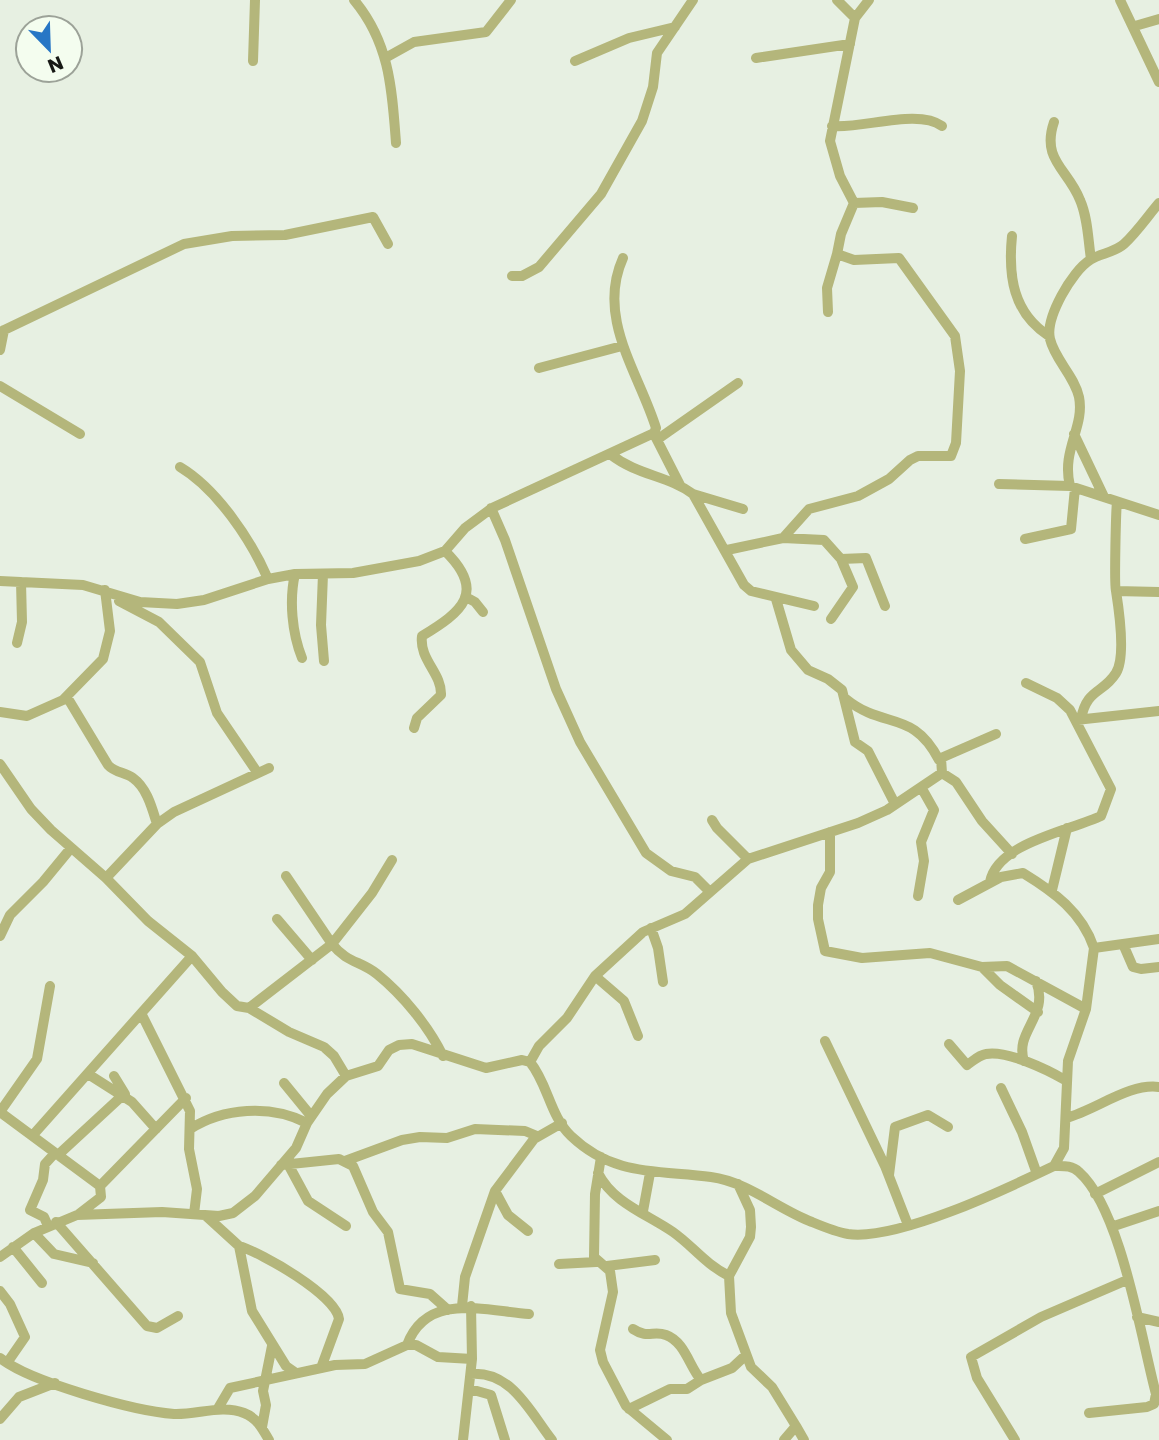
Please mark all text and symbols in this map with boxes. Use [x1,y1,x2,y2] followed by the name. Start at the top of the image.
[14,14,84,84] north arrow
[44,49,67,79] text: N

